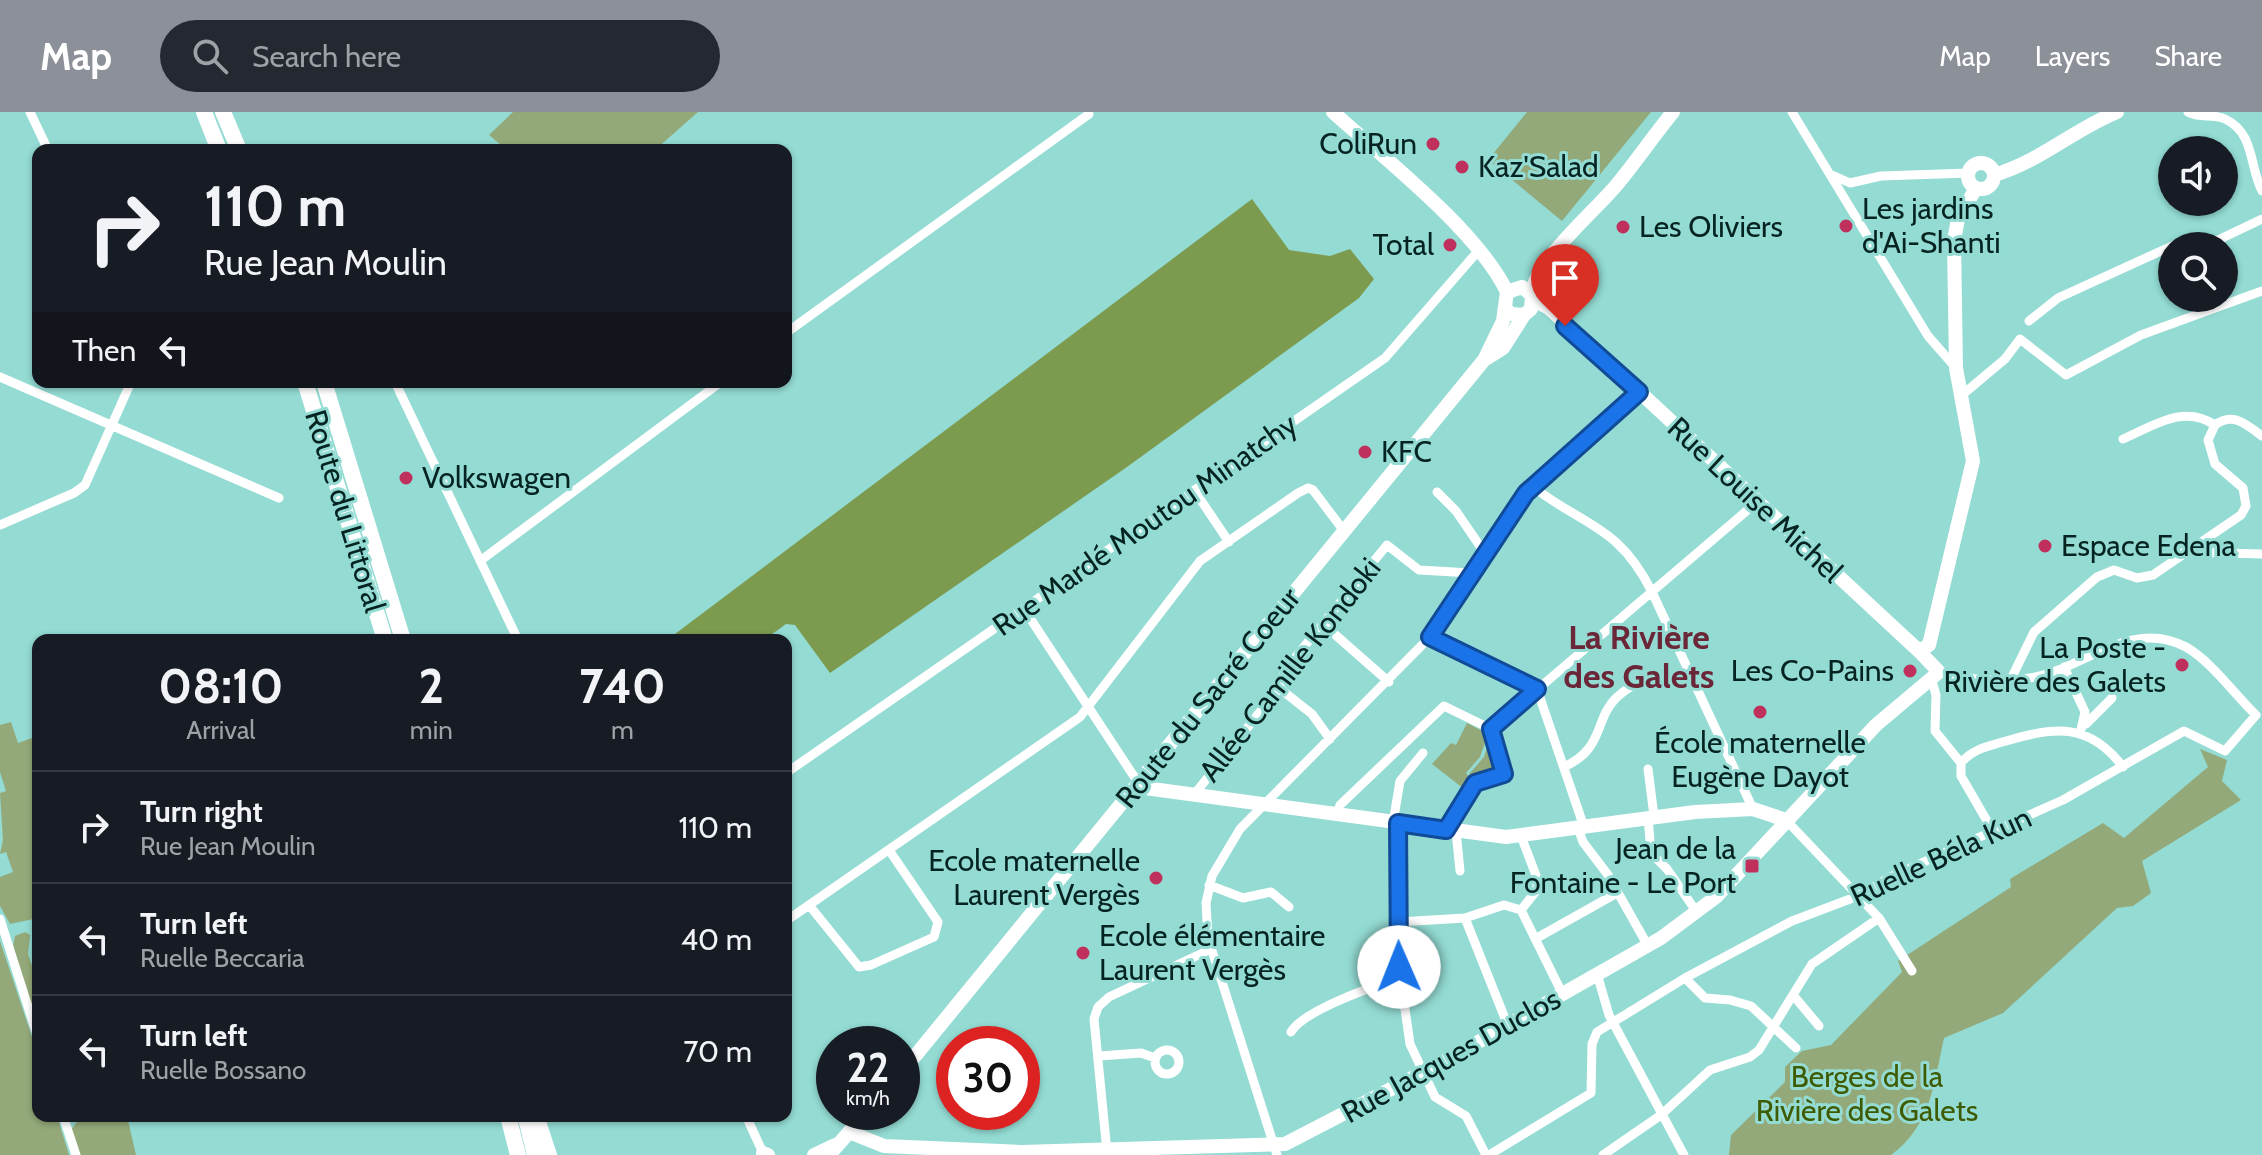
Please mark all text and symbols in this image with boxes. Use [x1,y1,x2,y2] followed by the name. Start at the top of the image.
[160,20,720,92] search box
[40,33,112,80] text: Map
[188,34,232,78] icon: search
[252,38,401,75] text: Search here
[1939,39,1991,73] text: Map
[2035,39,2110,73] text: Layers
[2154,39,2222,73] text: Share
[1319,125,1417,162] place label: ColiRun
[1424,135,1442,153] marker: ColiRun
[2158,136,2238,312] map controls
[2158,136,2238,216] button: sound
[1478,148,1599,185] place label: Kaz'Salad
[1453,158,1471,176] marker: Kaz'Salad
[204,172,346,240] text: 110 m
[72,176,176,280] icon: right
[1862,190,2001,261] place label: Les jardins d'Ai-Shanti
[1639,208,1783,245] place label: Les Oliviers
[1837,217,1855,235] marker: Les jardins d'Ai-Shanti
[1614,218,1632,236] marker: Les Oliviers
[1372,226,1434,263] place label: Total
[2158,232,2238,312] button: search
[1441,236,1459,254] marker: Total
[204,240,447,284] text: Rue Jean Moulin
[1531,244,1599,326] pin
[1543,256,1587,300] icon: arrive
[152,328,196,372] icon: left
[72,332,136,369] text: Then
[297,405,394,617] street label: Route du Littoral
[985,405,1304,644] street label: Rue Mardé Moutou Minatchy
[1660,409,1851,590] street label: Rue Louise Michel
[1381,433,1432,470] place label: KFC
[1356,443,1374,461] marker: KFC
[422,459,571,496] place label: Volkswagen
[397,469,415,487] marker: Volkswagen
[2061,527,2236,564] place label: Espace Edena
[2036,537,2054,555] marker: Espace Edena
[1191,550,1388,789] street label: Allée Camille Kondoki
[1107,580,1308,815] street label: Route du Sacré Coeur
[1564,616,1714,697] district label: La Rivière des Galets
[1944,629,2166,700] place label: La Poste - Rivière des Galets
[1731,652,1894,689] place label: Les Co-Pains
[2173,656,2191,674] marker: La Poste - Rivière des Galets
[158,657,283,715] text: 08:10
[419,657,444,715] text: 2
[579,657,666,715] text: 740
[1901,662,1919,680] marker: Les Co-Pains
[1751,703,1769,721] marker: École maternelle Eugène Dayot
[186,714,256,746] text: Arrival
[410,714,453,746] text: min
[611,714,634,746] text: m
[1654,724,1866,795] place label: École maternelle Eugène Dayot
[140,793,263,830] text: Turn right
[1845,799,2037,915] street label: Ruelle Béla Kun
[72,805,116,849] icon: right
[678,809,752,846] text: 110 m
[140,830,316,862] text: Rue Jean Moulin
[1510,830,1737,901] place label: Jean de la Fontaine - Le Port
[928,842,1140,913] place label: Ecole maternelle Laurent Vergès
[1743,857,1761,875] marker: Jean de la Fontaine - Le Port
[1147,869,1165,887] marker: Ecole maternelle Laurent Vergès
[140,905,248,942] text: Turn left
[72,917,116,961] icon: left
[1099,917,1325,988] place label: Ecole élémentaire Laurent Vergès
[681,921,752,958] text: 40 m
[1357,925,1441,1009] position arrow
[140,942,305,974] text: Ruelle Beccaria
[1074,944,1092,962] marker: Ecole élémentaire Laurent Vergès
[1335,980,1567,1131] street label: Rue Jacques Duclos
[140,1017,248,1054] text: Turn left
[936,1026,1040,1130] speed limit sign: 30
[72,1029,116,1073] icon: left
[683,1033,752,1070] text: 70 m
[847,1043,889,1092] text: 22
[140,1054,306,1086] text: Ruelle Bossano
[1756,1058,1978,1129] park label: Berges de la Rivière des Galets
[846,1086,890,1110] text: km/h

